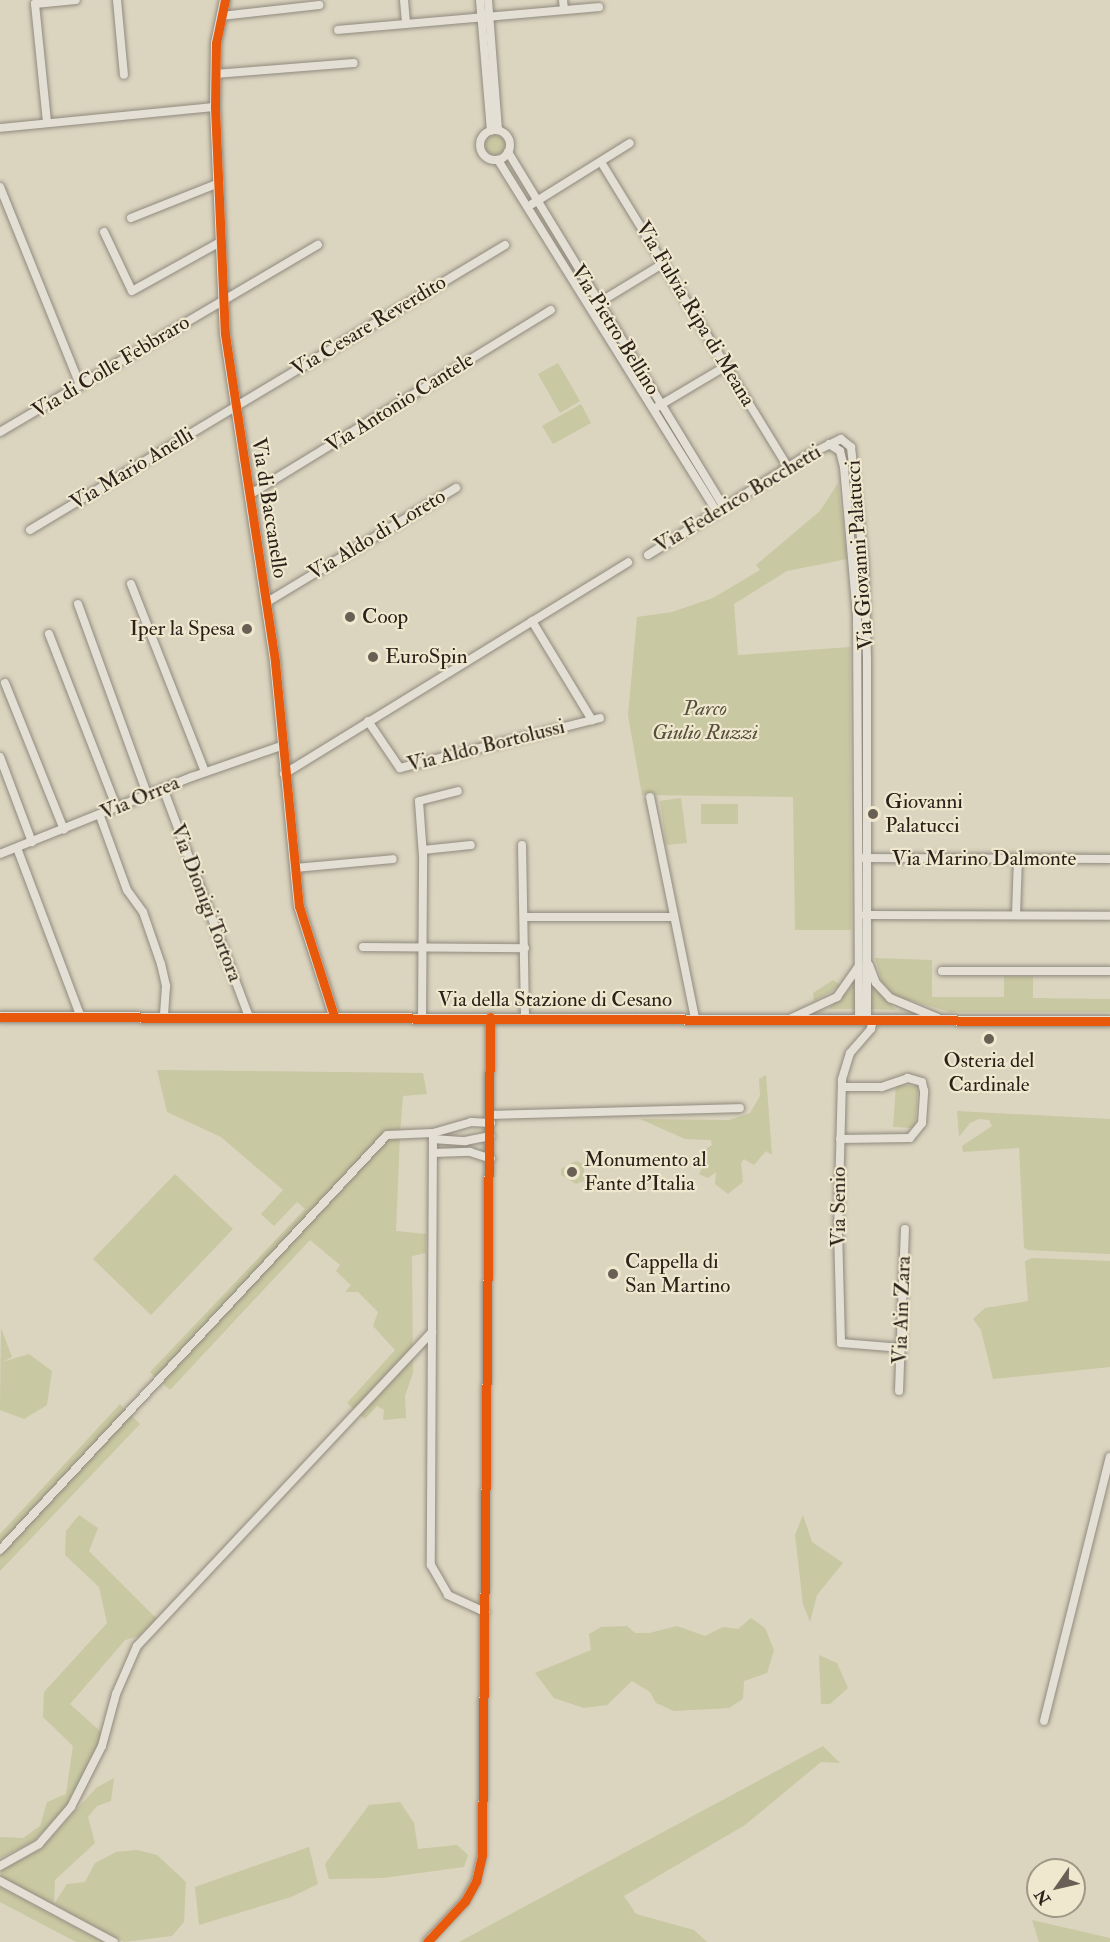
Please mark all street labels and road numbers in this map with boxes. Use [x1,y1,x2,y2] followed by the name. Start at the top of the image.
[630,217,760,411] street label: Via Fulvia Ripa di Meana
[565,260,665,400] street label: Via Pietro Bellino
[287,270,451,382] street label: Via Cesare Reverdito
[28,310,194,424] street label: Via di Colle Febbraro
[321,347,479,459] street label: Via Antonio Cantele
[66,422,198,516] street label: Via Mario Anelli
[245,436,293,580] street label: Via di Baccanello
[650,439,826,559] street label: Via Federico Bocchetti
[841,459,879,651] street label: Via Giovanni Palatucci
[304,484,450,586] street label: Via Aldo di Loreto
[405,714,567,778] street label: Via Aldo Bortolussi
[97,770,183,826] street label: Via Orrea
[164,821,248,985] street label: Via Dionigi Tortora
[892,846,1076,872] street label: Via Marino Dalmonte
[438,987,672,1013] street label: Via della Stazione di Cesano
[826,1167,852,1247] street label: Via Senio
[888,1255,916,1365] street label: Via Ain Zara

